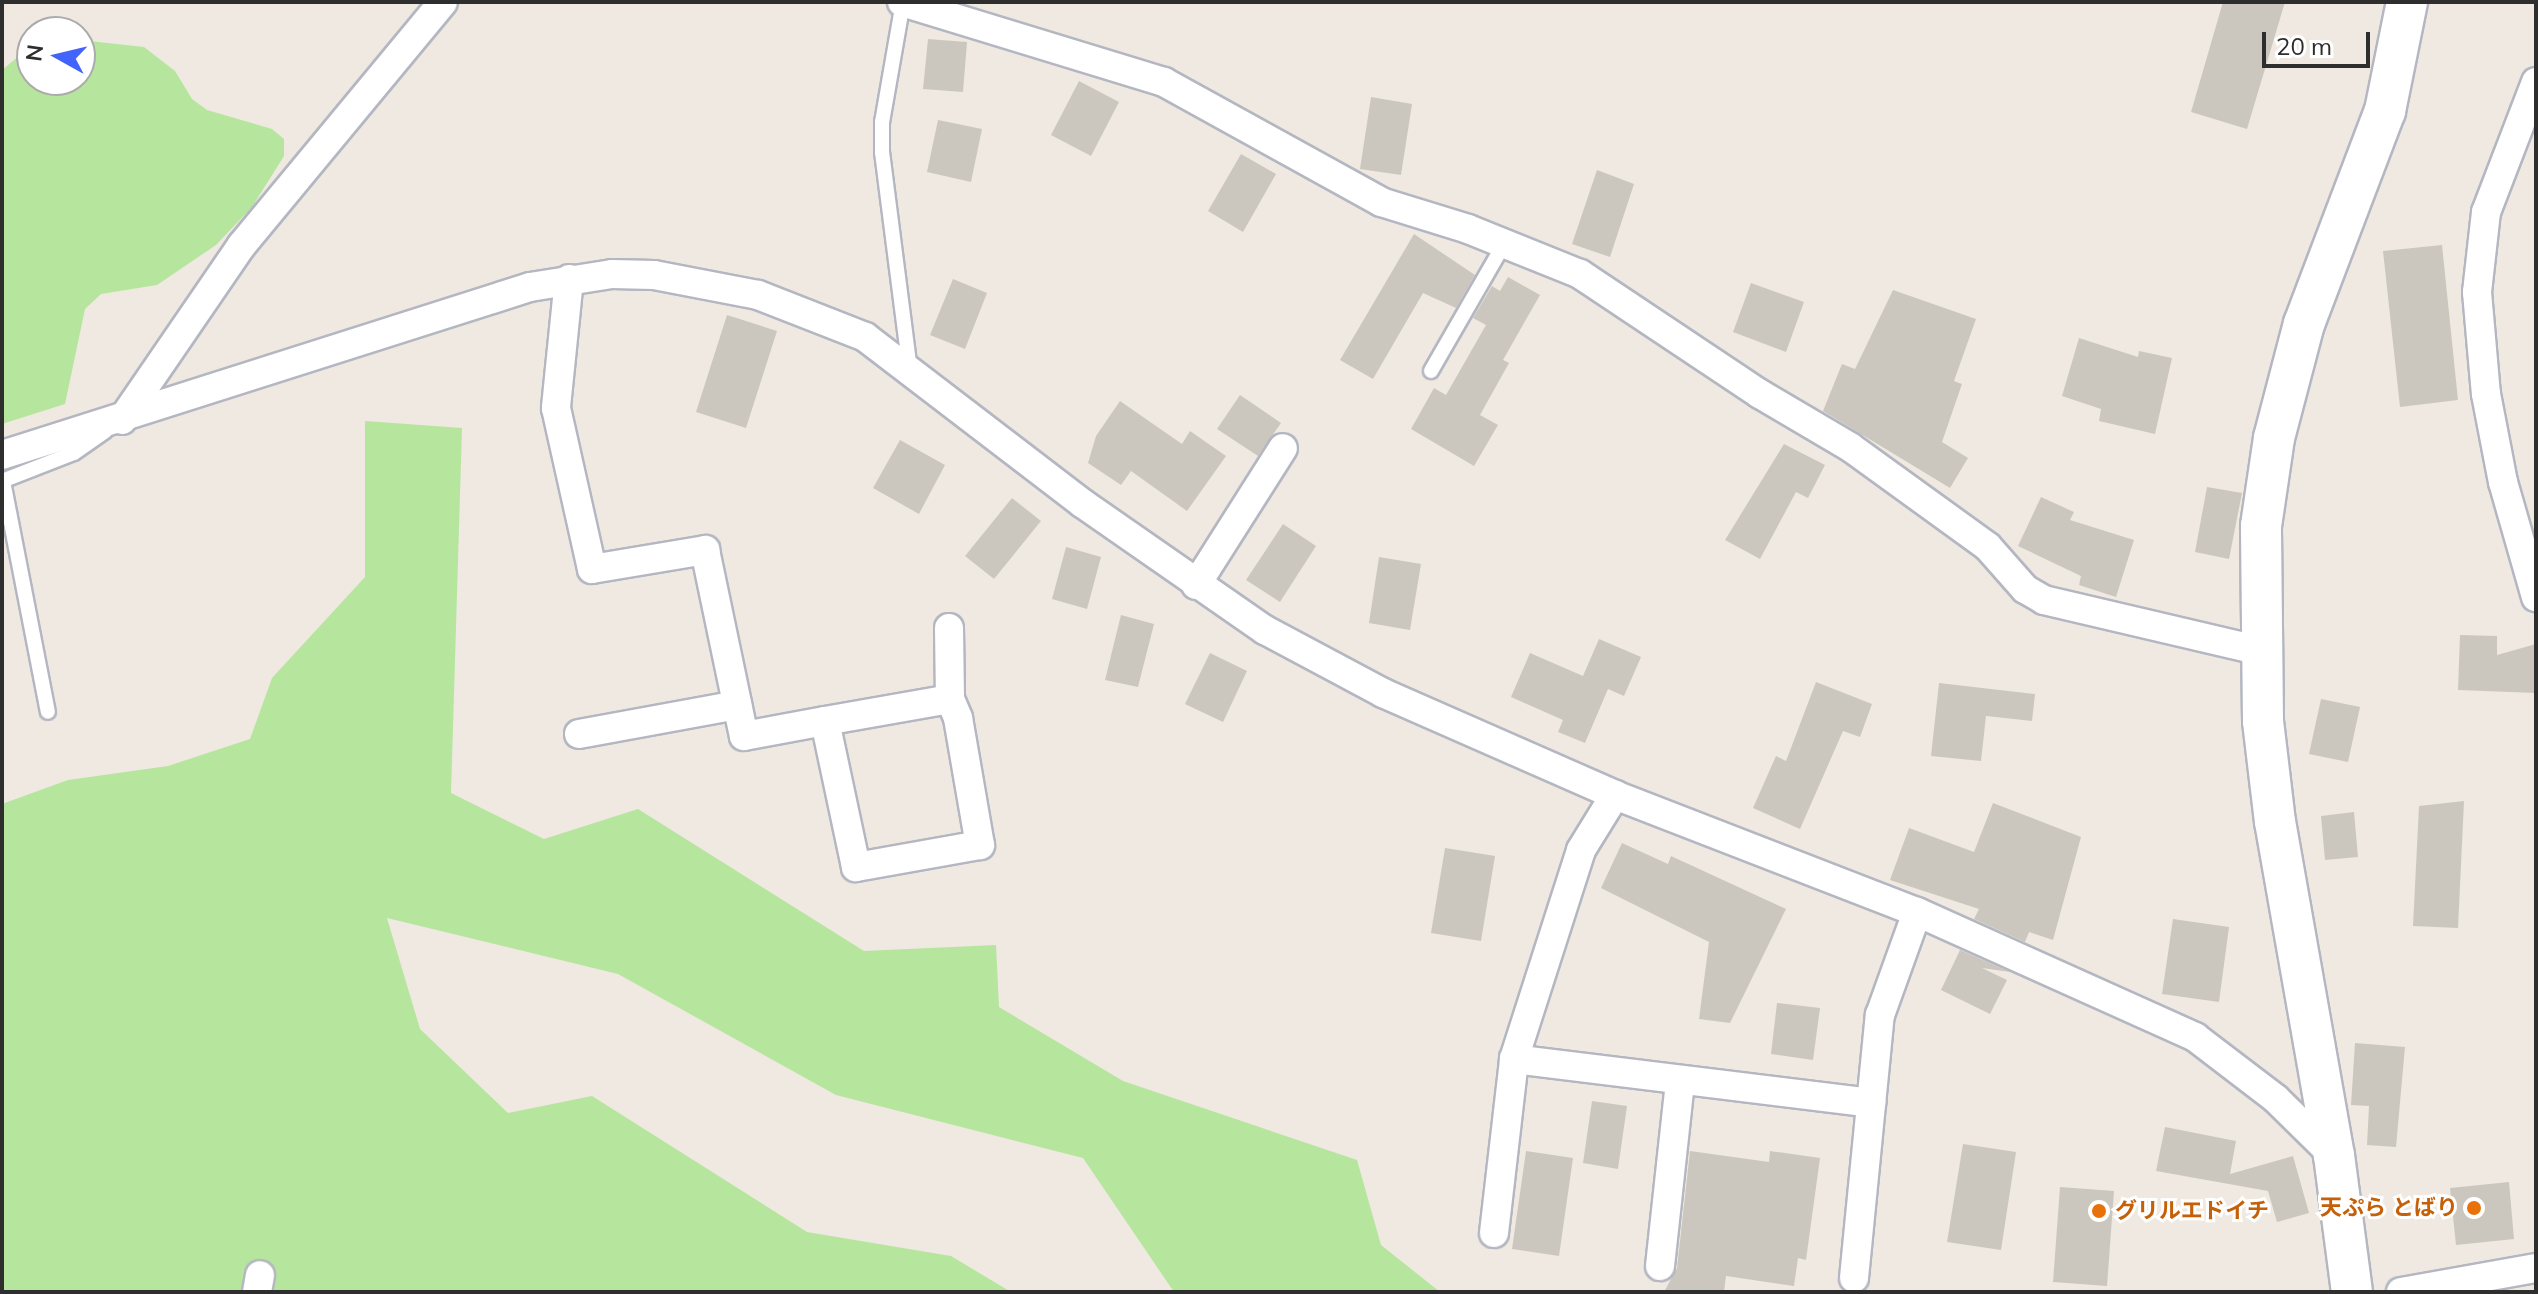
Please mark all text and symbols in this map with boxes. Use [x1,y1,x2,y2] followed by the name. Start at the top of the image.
[16,16,96,96] north arrow
[2266,16,2374,66] scale bar
[2276,31,2332,61] text: 20 m
[19,43,49,63] text: N
[2320,1195,2458,1221] place label: 天ぷら とばり
[2115,1198,2269,1224] place label: グリルエドイチ
[2465,1199,2483,1217] marker: 天ぷら とばり
[2090,1202,2108,1220] marker: グリルエドイチ

